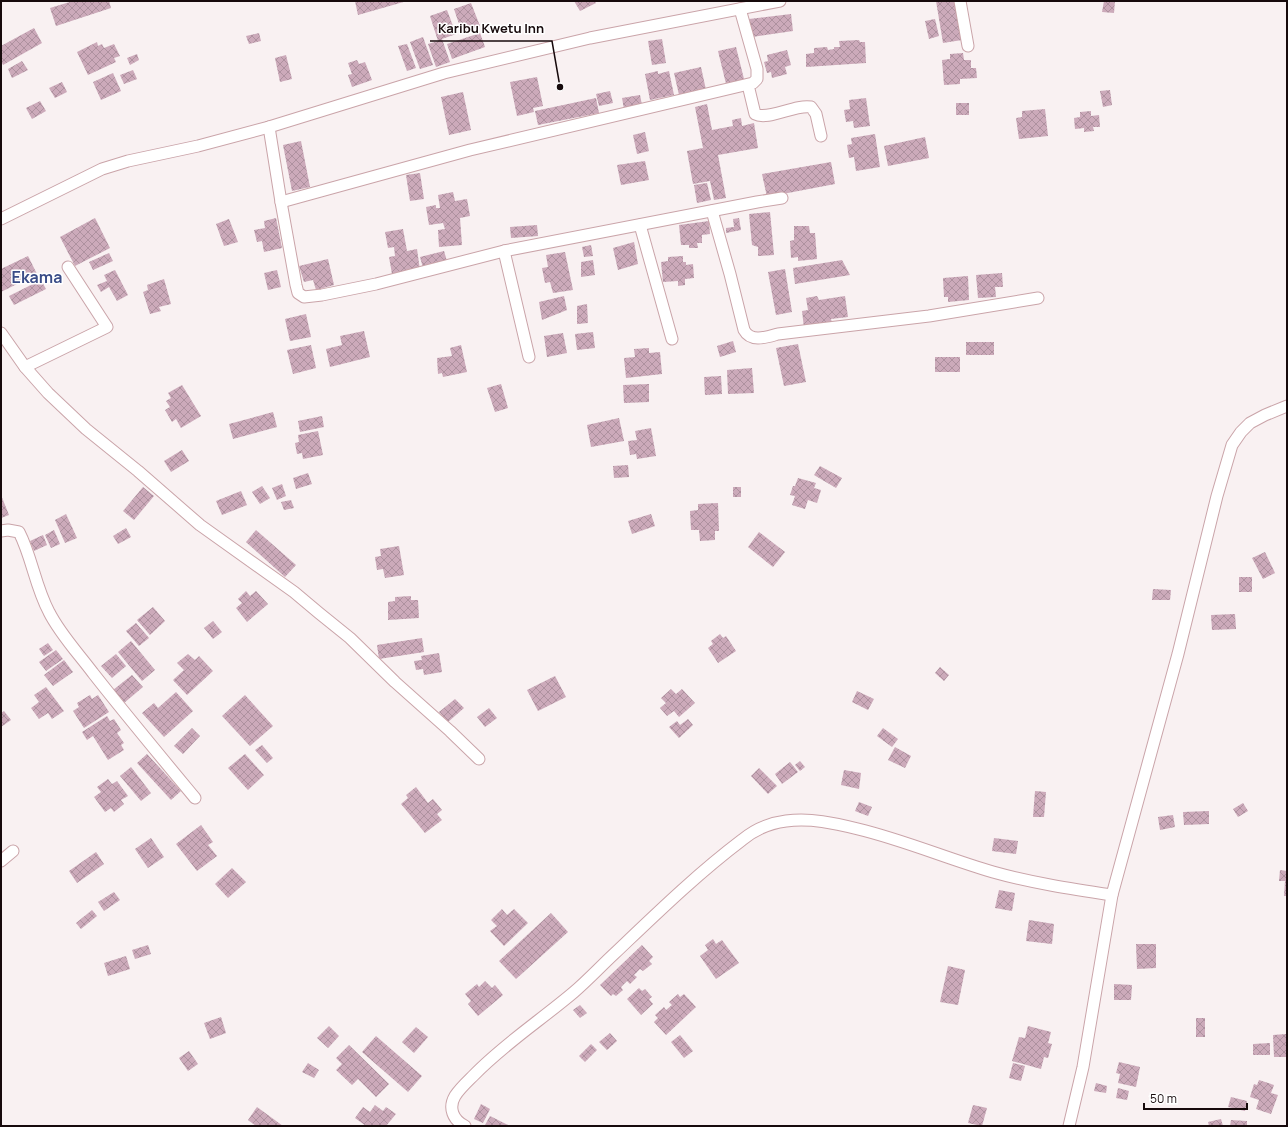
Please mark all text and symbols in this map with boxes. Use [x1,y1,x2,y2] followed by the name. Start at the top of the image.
[430,16,552,41] callout: Karibu Kwetu Inn
[438,19,544,37] text: Karibu Kwetu Inn
[12,266,62,288] district label: Ekama
[1144,1085,1247,1111] scale bar
[1150,1090,1177,1107] text: 50 m

